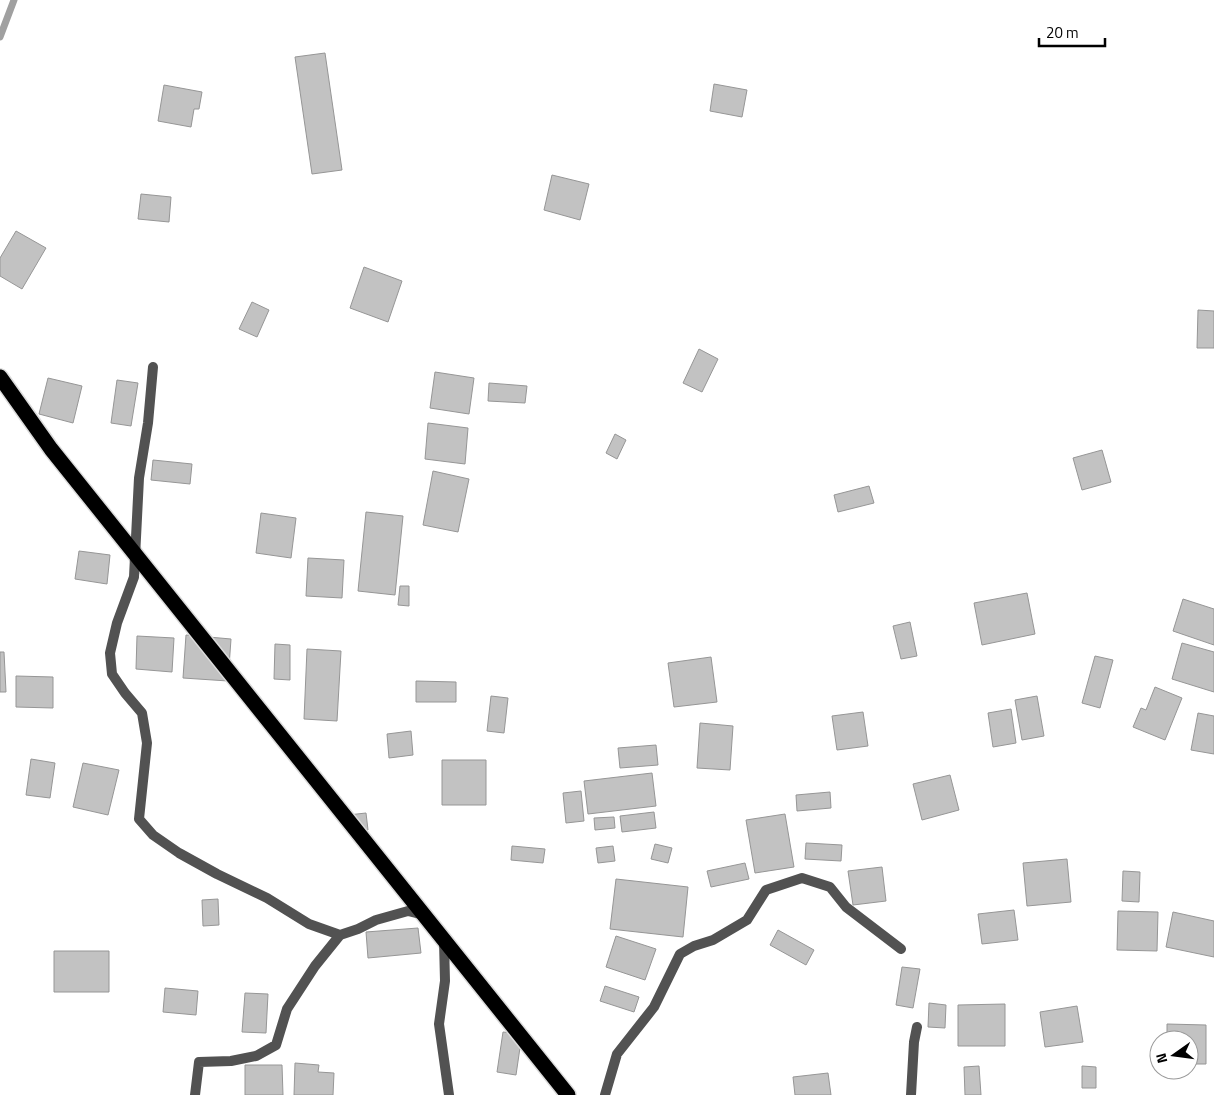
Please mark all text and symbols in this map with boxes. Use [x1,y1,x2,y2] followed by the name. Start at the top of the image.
[1039,15,1105,47] scale bar
[1046,21,1079,44] text: 20 m
[1149,1030,1199,1080] north arrow
[1150,1051,1172,1066] text: N

